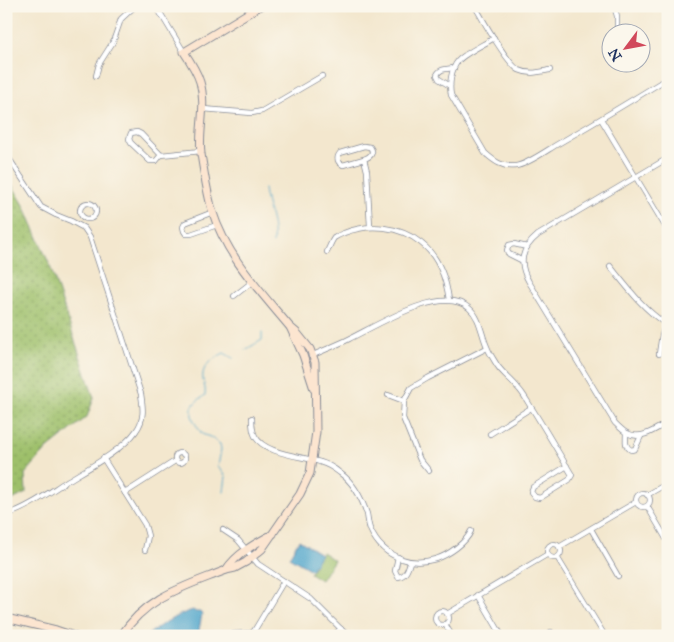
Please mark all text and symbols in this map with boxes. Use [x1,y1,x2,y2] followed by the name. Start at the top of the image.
[602,22,652,72] north arrow
[605,45,626,64] text: N

